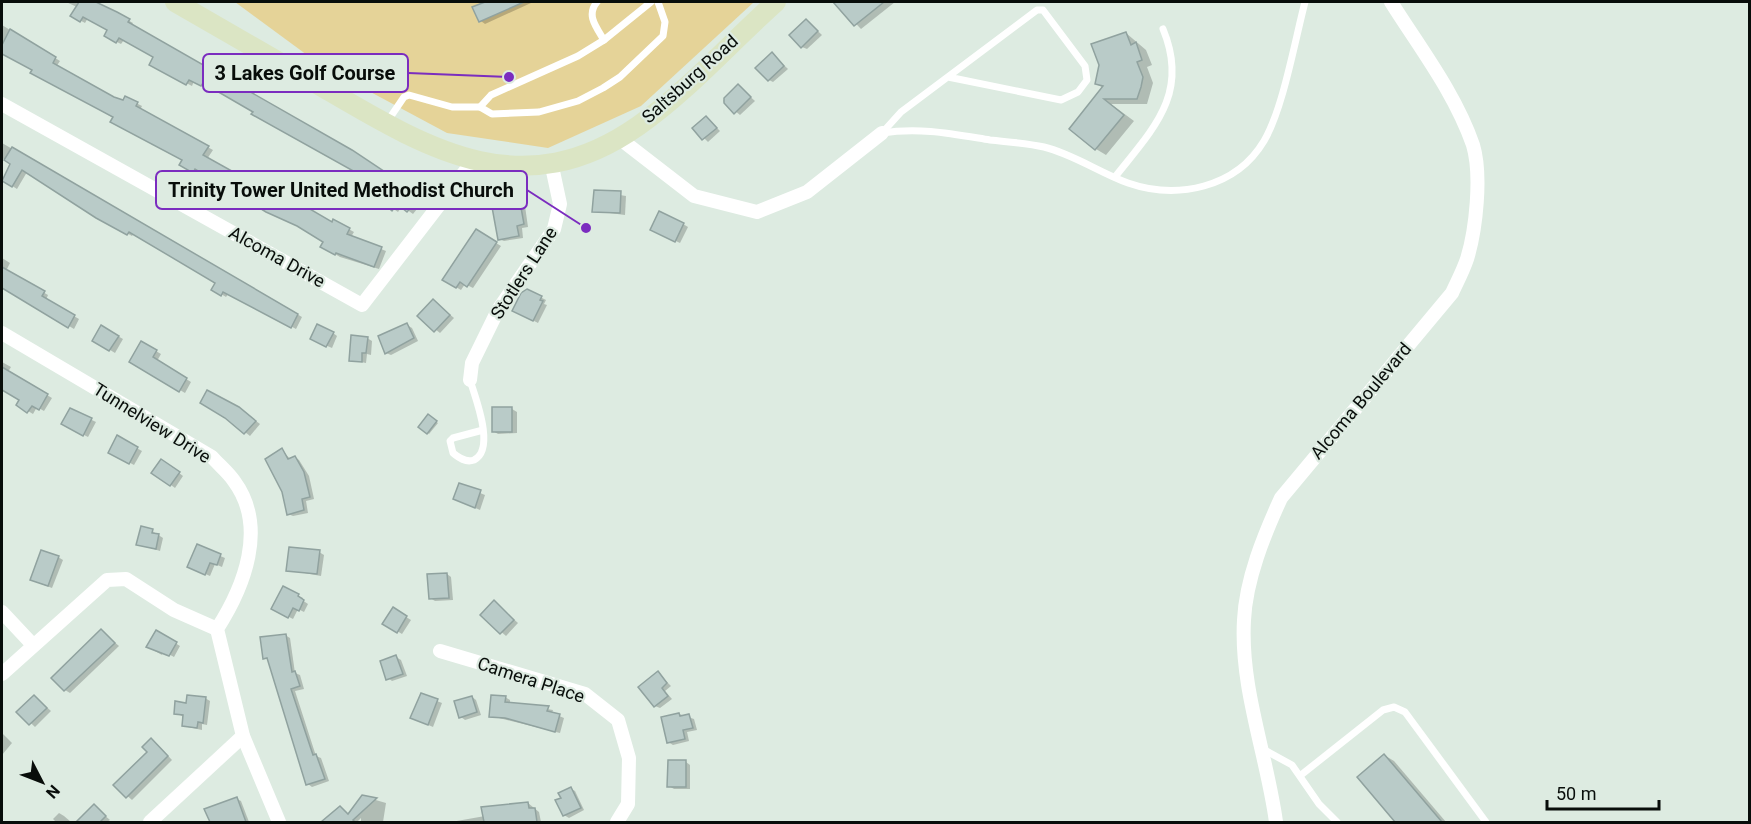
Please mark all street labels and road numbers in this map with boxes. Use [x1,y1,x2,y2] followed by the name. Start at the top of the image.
[637,30,742,127] street label: Saltsburg Road
[226,222,329,292] street label: Alcoma Drive
[486,223,561,323] street label: Stotlers Lane
[1306,338,1415,463] street label: Alcoma Boulevard
[90,378,215,467] street label: Tunnelview Drive
[475,652,587,707] street label: Camera Place

